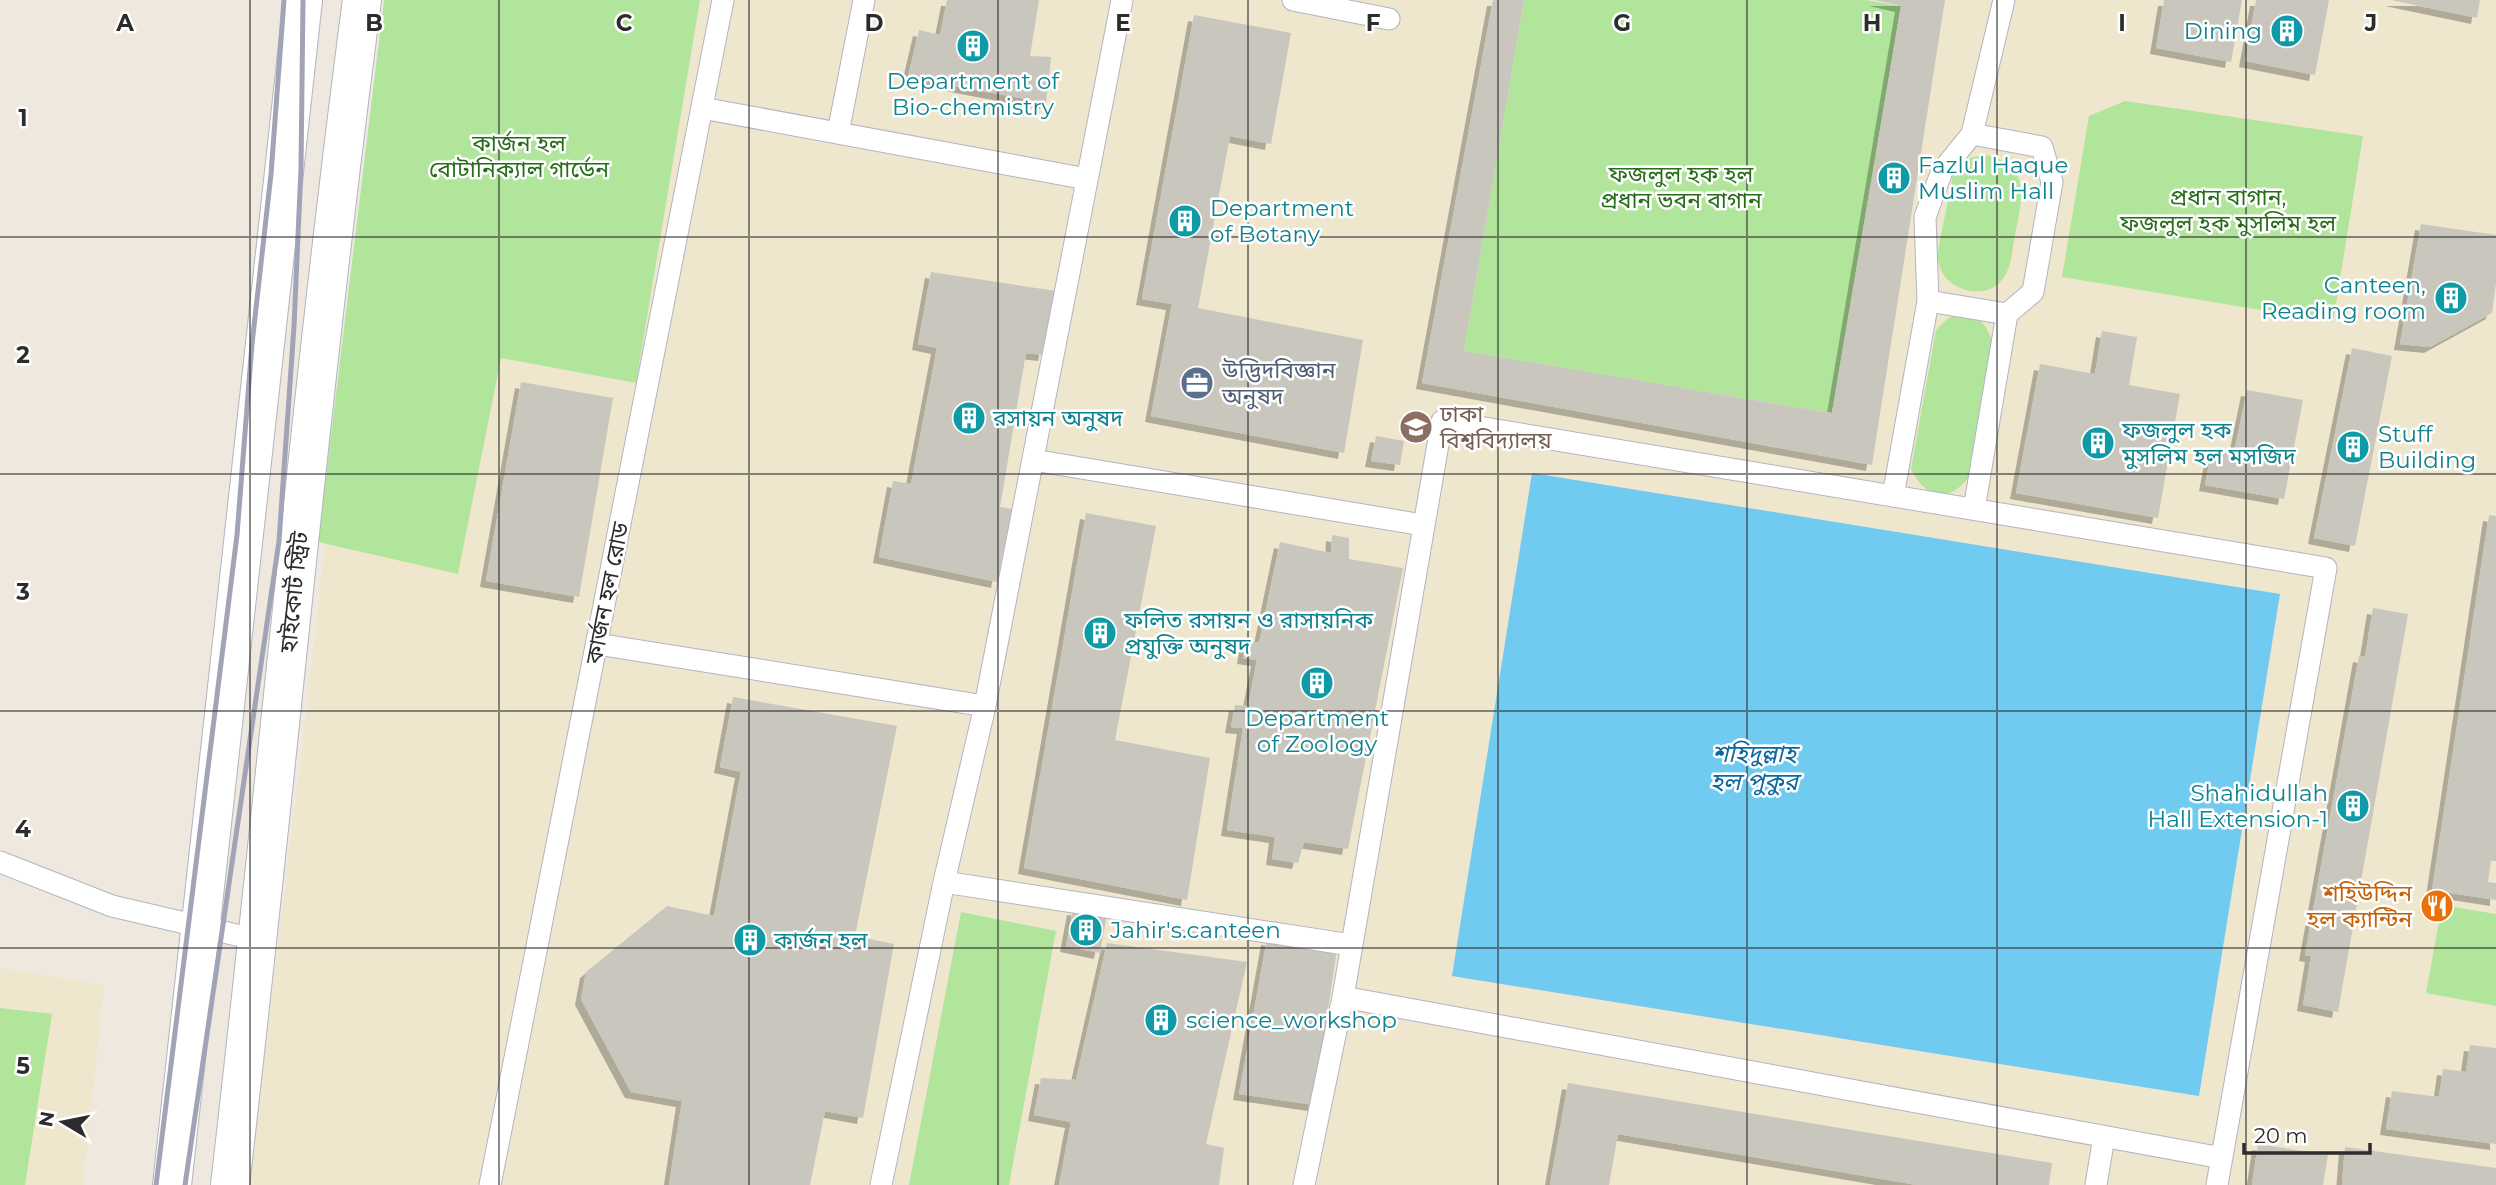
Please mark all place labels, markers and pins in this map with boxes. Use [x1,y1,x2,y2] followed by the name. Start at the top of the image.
[2268,12,2306,50] building icon: Dining
[2184,17,2262,45] place label: Dining
[954,27,992,65] building icon: Department of Bio-chemistry
[887,67,1060,121] place label: Department of Bio-chemistry
[1918,151,2068,205] place label: Fazlul Haque Muslim Hall
[1875,159,1913,197] building icon: Fazlul Haque Muslim Hall
[1210,194,1354,248] place label: Department of Botany
[1166,202,1204,240] building icon: Department of Botany
[2261,271,2426,325] place label: Canteen, Reading room
[2432,279,2470,317] building icon: Canteen, Reading room
[1221,356,1337,410] place label: উদ্ভিদবিজ্ঞান অনুষদ
[1178,364,1216,402] office icon: উদ্ভিদবিজ্ঞান অনুষদ
[950,399,988,437] building icon: রসায়ন অনুষদ
[1439,400,1552,454] place label: ঢাকা বিশ্ববিদ্যালয়
[992,404,1123,432] place label: রসায়ন অনুষদ
[1397,408,1435,446] school or university icon: ঢাকা বিশ্ববিদ্যালয়
[2121,416,2296,470] place label: ফজলুল হক মুসলিম হল মসজিদ
[2378,420,2476,474] place label: Stuff Building
[2079,424,2117,462] building icon: ফজলুল হক মুসলিম হল মসজিদ
[2334,428,2372,466] building icon: Stuff Building
[1123,606,1373,660] place label: ফলিত রসায়ন ও রাসায়নিক প্রযুক্তি অনুষদ
[1081,614,1119,652] building icon: ফলিত রসায়ন ও রাসায়নিক প্রযুক্তি অনুষদ
[1298,664,1336,702] building icon: Department of Zoology
[1245,704,1389,758] place label: Department of Zoology
[2148,779,2328,833] place label: Shahidullah Hall Extension-1
[2334,787,2372,825] building icon: Shahidullah Hall Extension-1
[2306,879,2413,933] place label: শহিউদ্দিন হল ক্যান্টিন
[2418,887,2456,925] restaurant icon: শহিউদ্দিন হল ক্যান্টিন
[1067,911,1105,949] building icon: Jahir's.canteen
[1109,916,1281,944] place label: Jahir's.canteen
[731,921,769,959] building icon: কার্জন হল
[773,926,869,954] place label: কার্জন হল
[1142,1001,1180,1039] building icon: science_workshop
[1186,1006,1397,1034] place label: science_workshop

